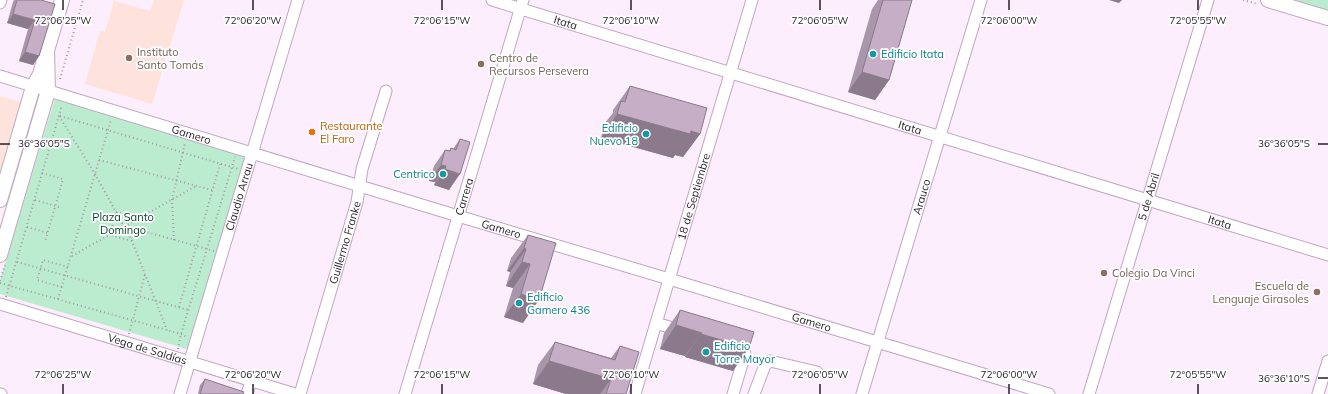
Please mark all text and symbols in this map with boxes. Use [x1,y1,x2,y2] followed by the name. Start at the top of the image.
[552,12,579,33] street label: Itata
[35,14,91,27] text: 72°06'25"W
[225,14,281,27] text: 72°06'20"W
[414,14,470,27] text: 72°06'15"W
[603,14,659,27] text: 72°06'10"W
[792,14,848,27] text: 72°06'05"W
[981,14,1037,27] text: 72°06'00"W
[1170,14,1226,27] text: 72°05'55"W
[137,45,204,72] place label: Instituto Santo Tomás
[881,47,944,61] place label: Edificio Itata
[868,49,878,59] marker: Edificio Itata
[489,51,589,78] place label: Centro de Recursos Persevera
[124,53,134,63] marker: Instituto Santo Tomás
[476,59,486,69] marker: Centro de Recursos Persevera
[897,117,923,138] street label: Itata
[320,119,382,146] place label: Restaurante El Faro
[589,121,638,148] place label: Edificio Nuevo 18
[170,122,213,147] street label: Gamero
[307,127,317,137] marker: Restaurante El Faro
[641,129,651,139] marker: Edificio Nuevo 18
[18,137,70,150] text: 36°36'05"S
[1258,137,1310,150] text: 36°36'05"S
[674,152,713,241] street label: 18 de Septiembre
[222,161,256,232] street label: Claudio Arrau
[393,167,435,181] place label: Centrico
[438,169,448,179] marker: Centrico
[1135,171,1162,222] street label: 5 de Abril
[452,176,476,217] street label: Carrera
[910,177,934,216] street label: Arauco
[326,199,364,286] street label: Guillermo Franke
[92,210,154,237] park label: Plaza Santo Domingo
[1206,212,1233,232] street label: Itata
[480,216,523,241] street label: Gamero
[1112,266,1195,280] place label: Colegio Da Vinci
[1099,268,1109,278] marker: Colegio Da Vinci
[1213,279,1309,306] place label: Escuela de Lenguaje Girasoles
[1312,287,1322,297] marker: Escuela de Lenguaje Girasoles
[527,290,591,317] place label: Edificio Gamero 436
[514,298,524,308] marker: Edificio Gamero 436
[790,310,833,335] street label: Gamero
[106,330,189,368] street label: Vega de Saldías
[714,339,775,366] place label: Edificio Torre Mayor
[701,347,711,357] marker: Edificio Torre Mayor
[35,368,91,381] text: 72°06'25"W
[225,368,281,381] text: 72°06'20"W
[414,368,470,381] text: 72°06'15"W
[603,368,659,381] text: 72°06'10"W
[792,368,848,381] text: 72°06'05"W
[981,368,1037,381] text: 72°06'00"W
[1170,368,1226,381] text: 72°05'55"W
[1258,372,1310,385] text: 36°36'10"S

